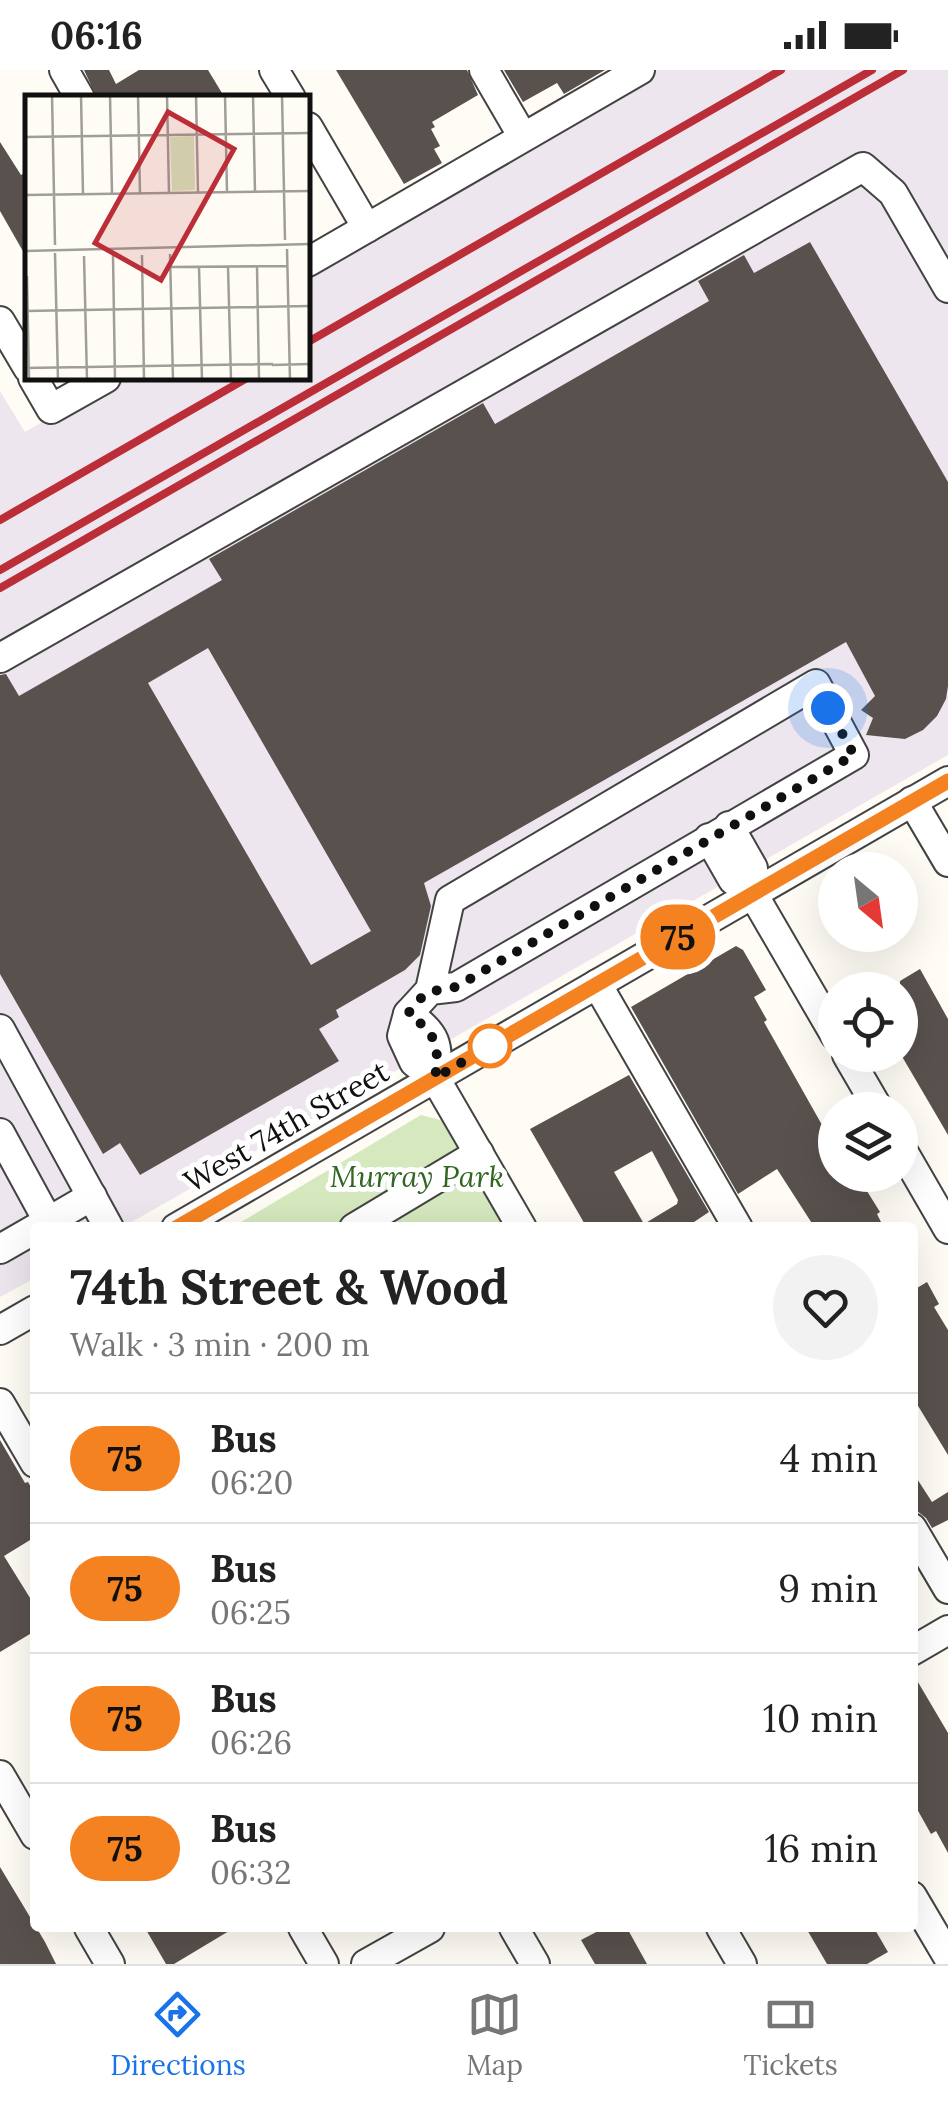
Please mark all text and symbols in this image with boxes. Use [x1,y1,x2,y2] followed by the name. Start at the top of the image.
[50,11,143,59] text: 06:16
[25,95,310,380] inset map
[803,683,853,733] your location
[818,852,918,952] north arrow
[818,852,918,1192] map controls
[633,904,723,970] line badge: 75
[660,915,696,960] text: 75
[818,972,918,1072] button: locate
[469,1025,511,1067] unlabelled marker
[177,1052,396,1200] street label: West 74th Street
[818,1092,918,1192] button: layers
[330,1157,504,1195] park label: Murray Park
[773,1255,878,1360] button: heart
[70,1256,508,1317] text: 74th Street & Wood
[70,1324,370,1365] text: Walk · 3 min · 200 m
[210,1414,277,1462] text: Bus
[780,1434,878,1482] text: 4 min
[107,1436,143,1481] text: 75
[210,1462,293,1503] text: 06:20
[210,1544,277,1592] text: Bus
[778,1564,878,1612] text: 9 min
[107,1566,143,1611] text: 75
[210,1592,291,1633] text: 06:25
[210,1674,277,1722] text: Bus
[763,1694,878,1742] text: 10 min
[107,1696,143,1741] text: 75
[210,1722,292,1763] text: 06:26
[210,1804,277,1852] text: Bus
[764,1824,878,1872] text: 16 min
[107,1826,143,1871] text: 75
[210,1852,291,1893] text: 06:32
[110,1987,246,2083] tab: Directions
[466,1987,523,2083] tab: Map
[743,1987,838,2083] tab: Tickets

